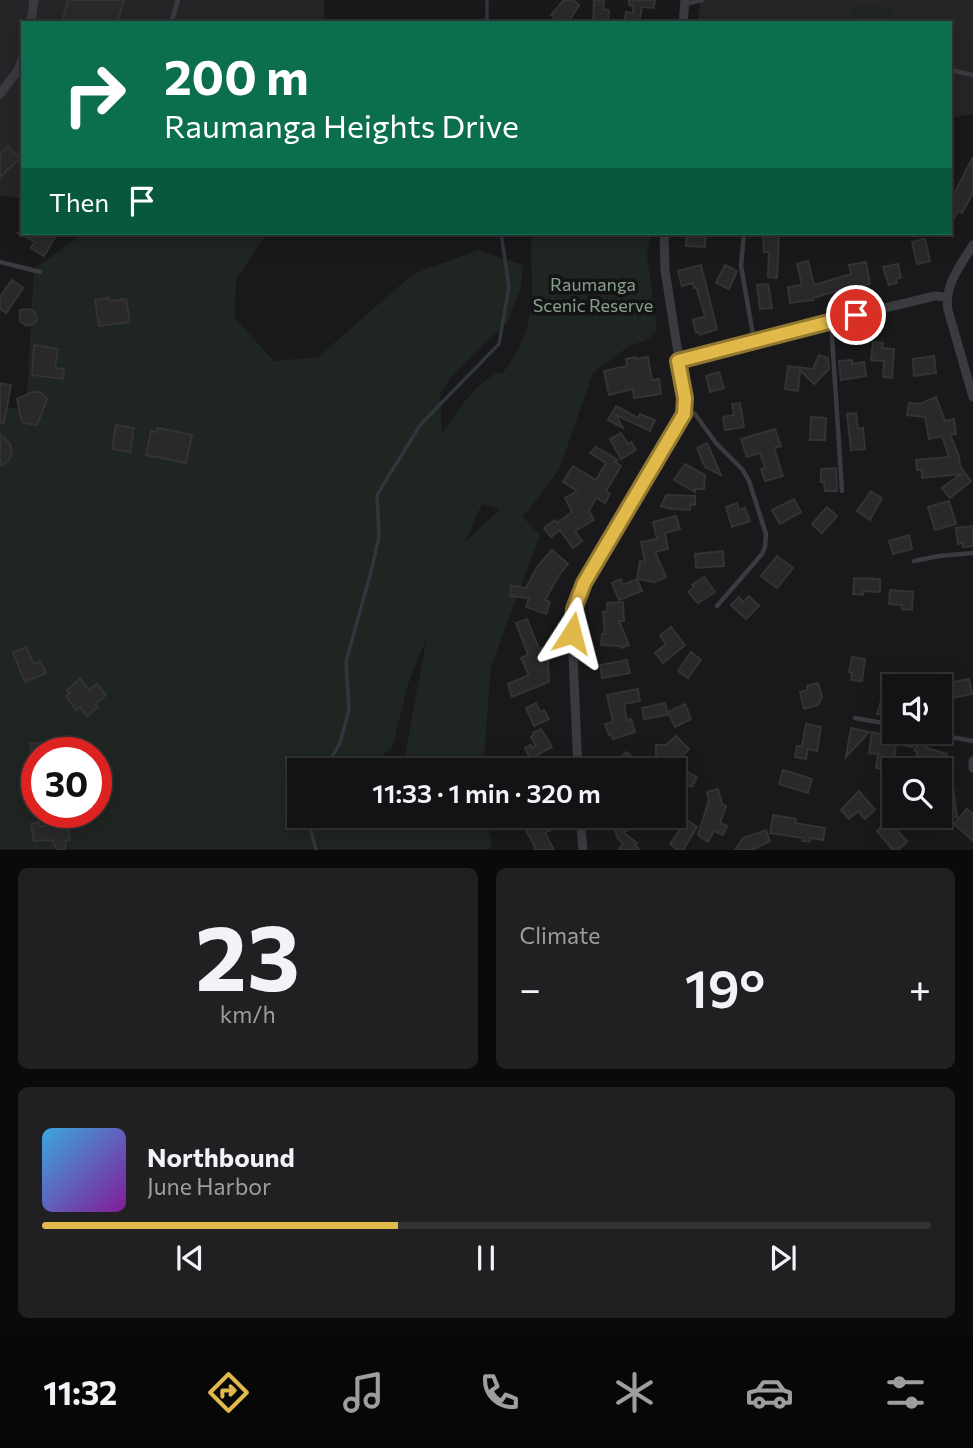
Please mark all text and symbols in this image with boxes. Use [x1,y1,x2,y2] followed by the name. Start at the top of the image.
[164,45,309,105] text: 200 m
[49,49,140,140] icon: right
[164,105,519,145] text: Raumanga Heights Drive
[123,182,161,220] icon: arrive
[49,186,109,217] text: Then
[533,273,653,316] park label: Raumanga Scenic Reserve
[826,285,886,345] pin
[837,296,875,334] icon: arrive
[535,596,609,670] position arrow
[882,674,952,828] map controls
[882,674,952,744] button: sound
[21,737,112,828] speed limit sign: 30
[882,758,952,828] button: search
[372,777,601,808] text: 11:33 · 1 min · 320 m
[195,898,300,1010] text: 23
[520,921,601,949] text: Climate
[685,955,765,1019] text: 19°
[520,964,541,1011] text: −
[909,964,931,1011] text: +
[220,1000,276,1028] text: km/h
[147,1141,295,1172] text: Northbound
[147,1172,271,1200] text: June Harbor
[171,1239,209,1277] icon: previous
[467,1239,505,1277] icon: pause
[764,1239,802,1277] icon: next
[204,1368,253,1417] icon: directions
[339,1368,388,1417] icon: music
[475,1368,524,1417] icon: phone
[610,1368,659,1417] icon: climate
[745,1368,794,1417] icon: car
[881,1368,930,1417] icon: filters
[43,1372,117,1412] text: 11:32

